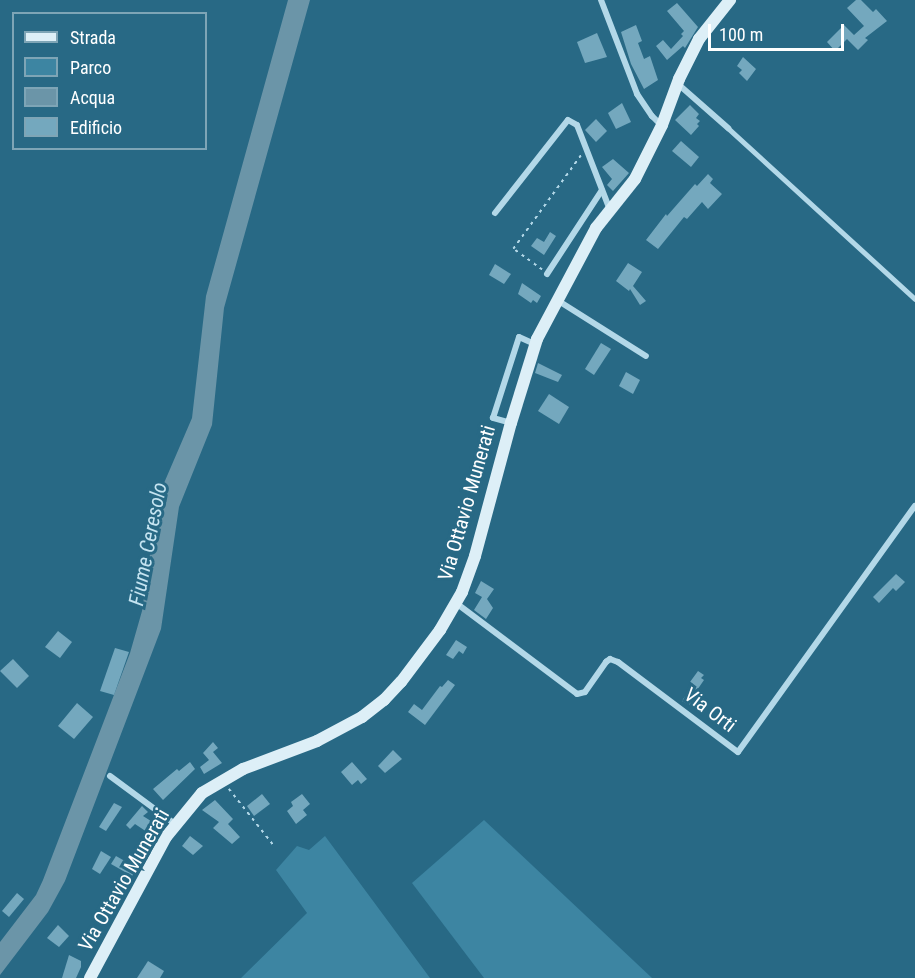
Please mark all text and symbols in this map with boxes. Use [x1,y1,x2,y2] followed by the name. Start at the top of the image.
[12,12,207,150] legend
[711,12,848,50] scale bar
[719,24,763,45] text: 100 m
[70,27,116,48] text: Strada
[70,57,111,78] text: Parco
[70,87,115,108] text: Acqua
[70,117,122,138] text: Edificio
[433,422,501,584] street label: Via Ottavio Munerati
[124,480,172,608] water label: Fiume Ceresolo
[679,683,741,737] street label: Via Orti
[73,804,175,956] street label: Via Ottavio Munerati

